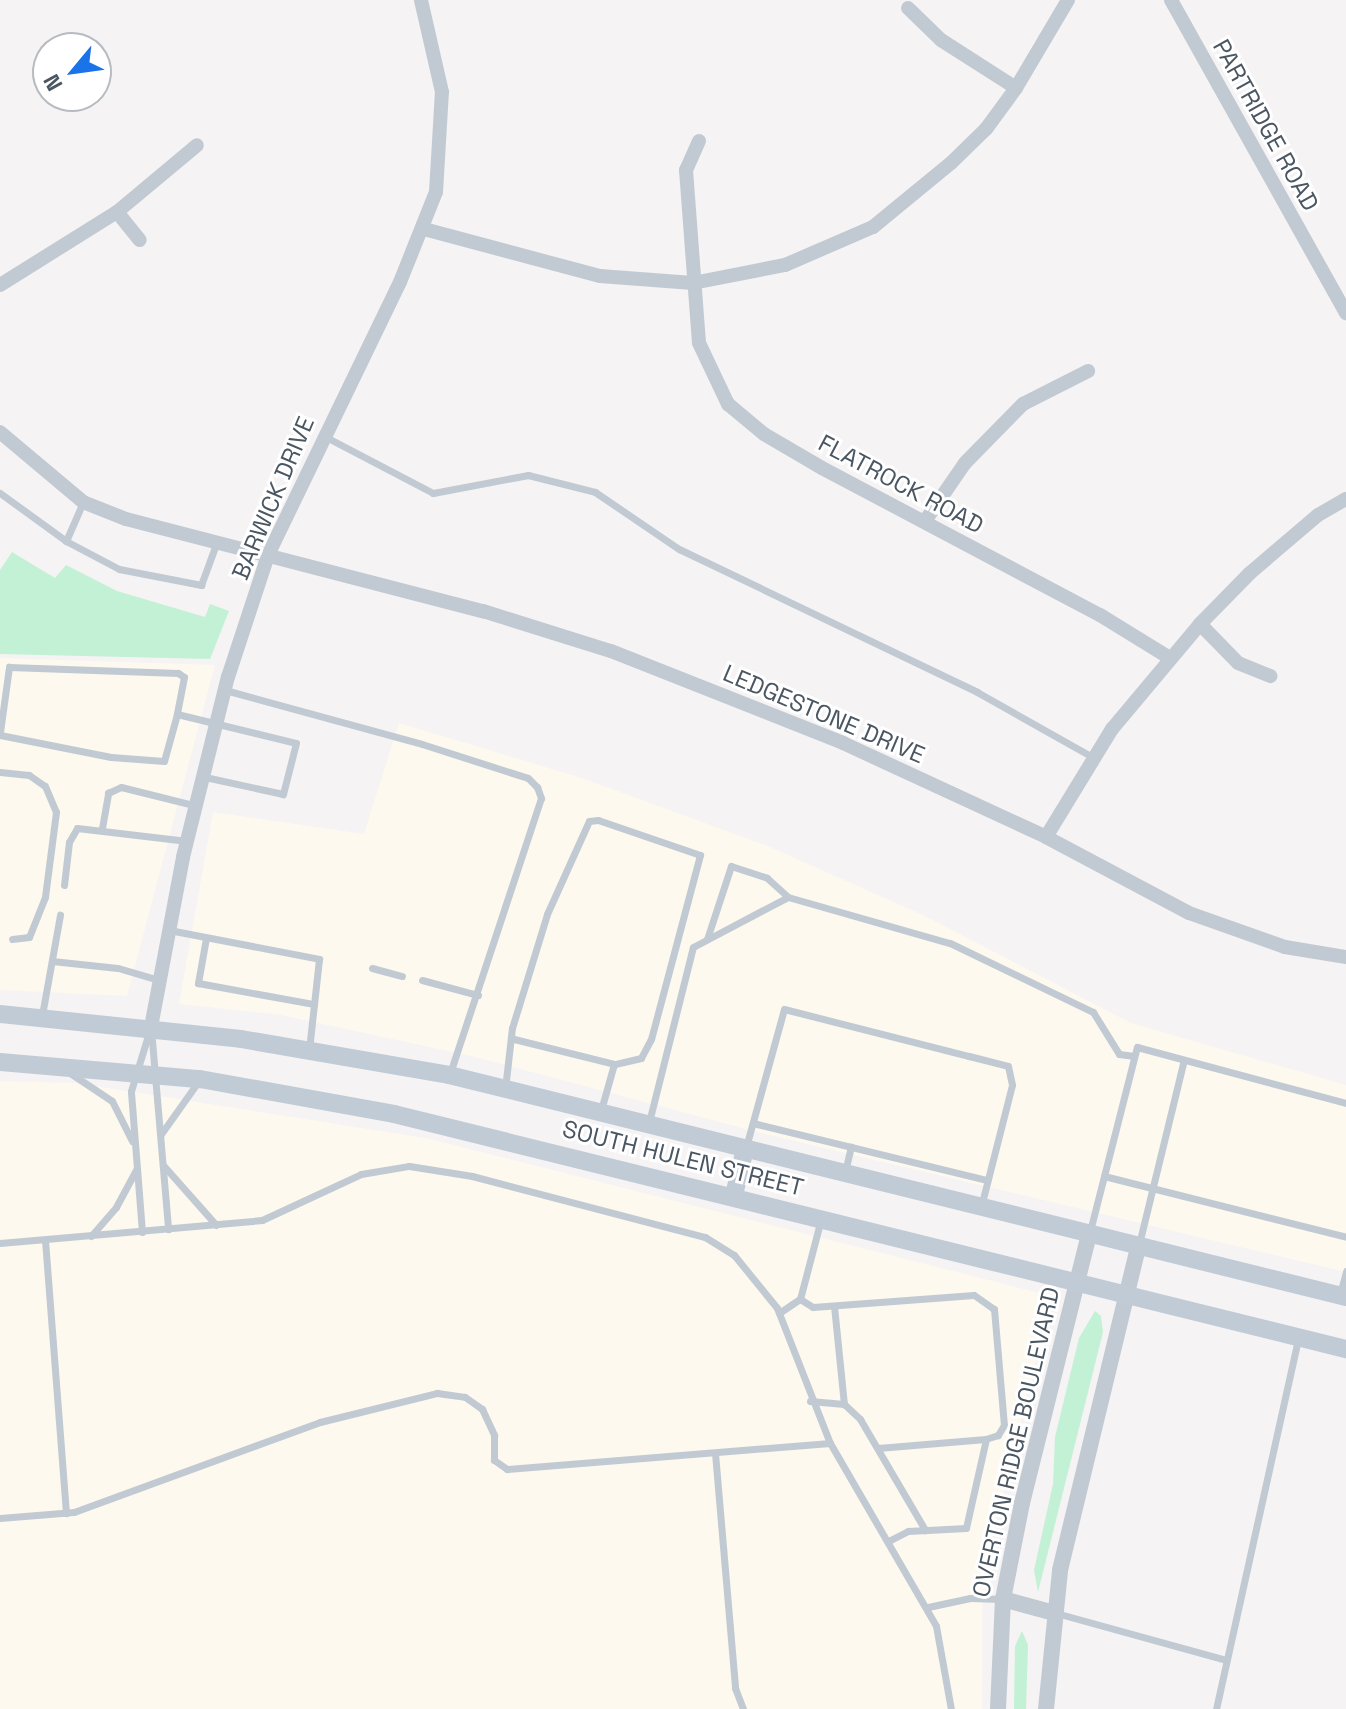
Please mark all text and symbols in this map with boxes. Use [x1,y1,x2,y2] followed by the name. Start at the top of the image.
[32,32,112,112] north arrow
[1207,34,1325,216] street label: PARTRIDGE ROAD
[37,69,69,96] text: N
[226,412,320,584] street label: BARWICK DRIVE
[813,428,989,540] street label: FLATROCK ROAD
[719,659,929,769] street label: LEDGESTONE DRIVE
[559,1114,807,1202] street label: SOUTH HULEN STREET
[966,1284,1066,1600] street label: OVERTON RIDGE BOULEVARD

